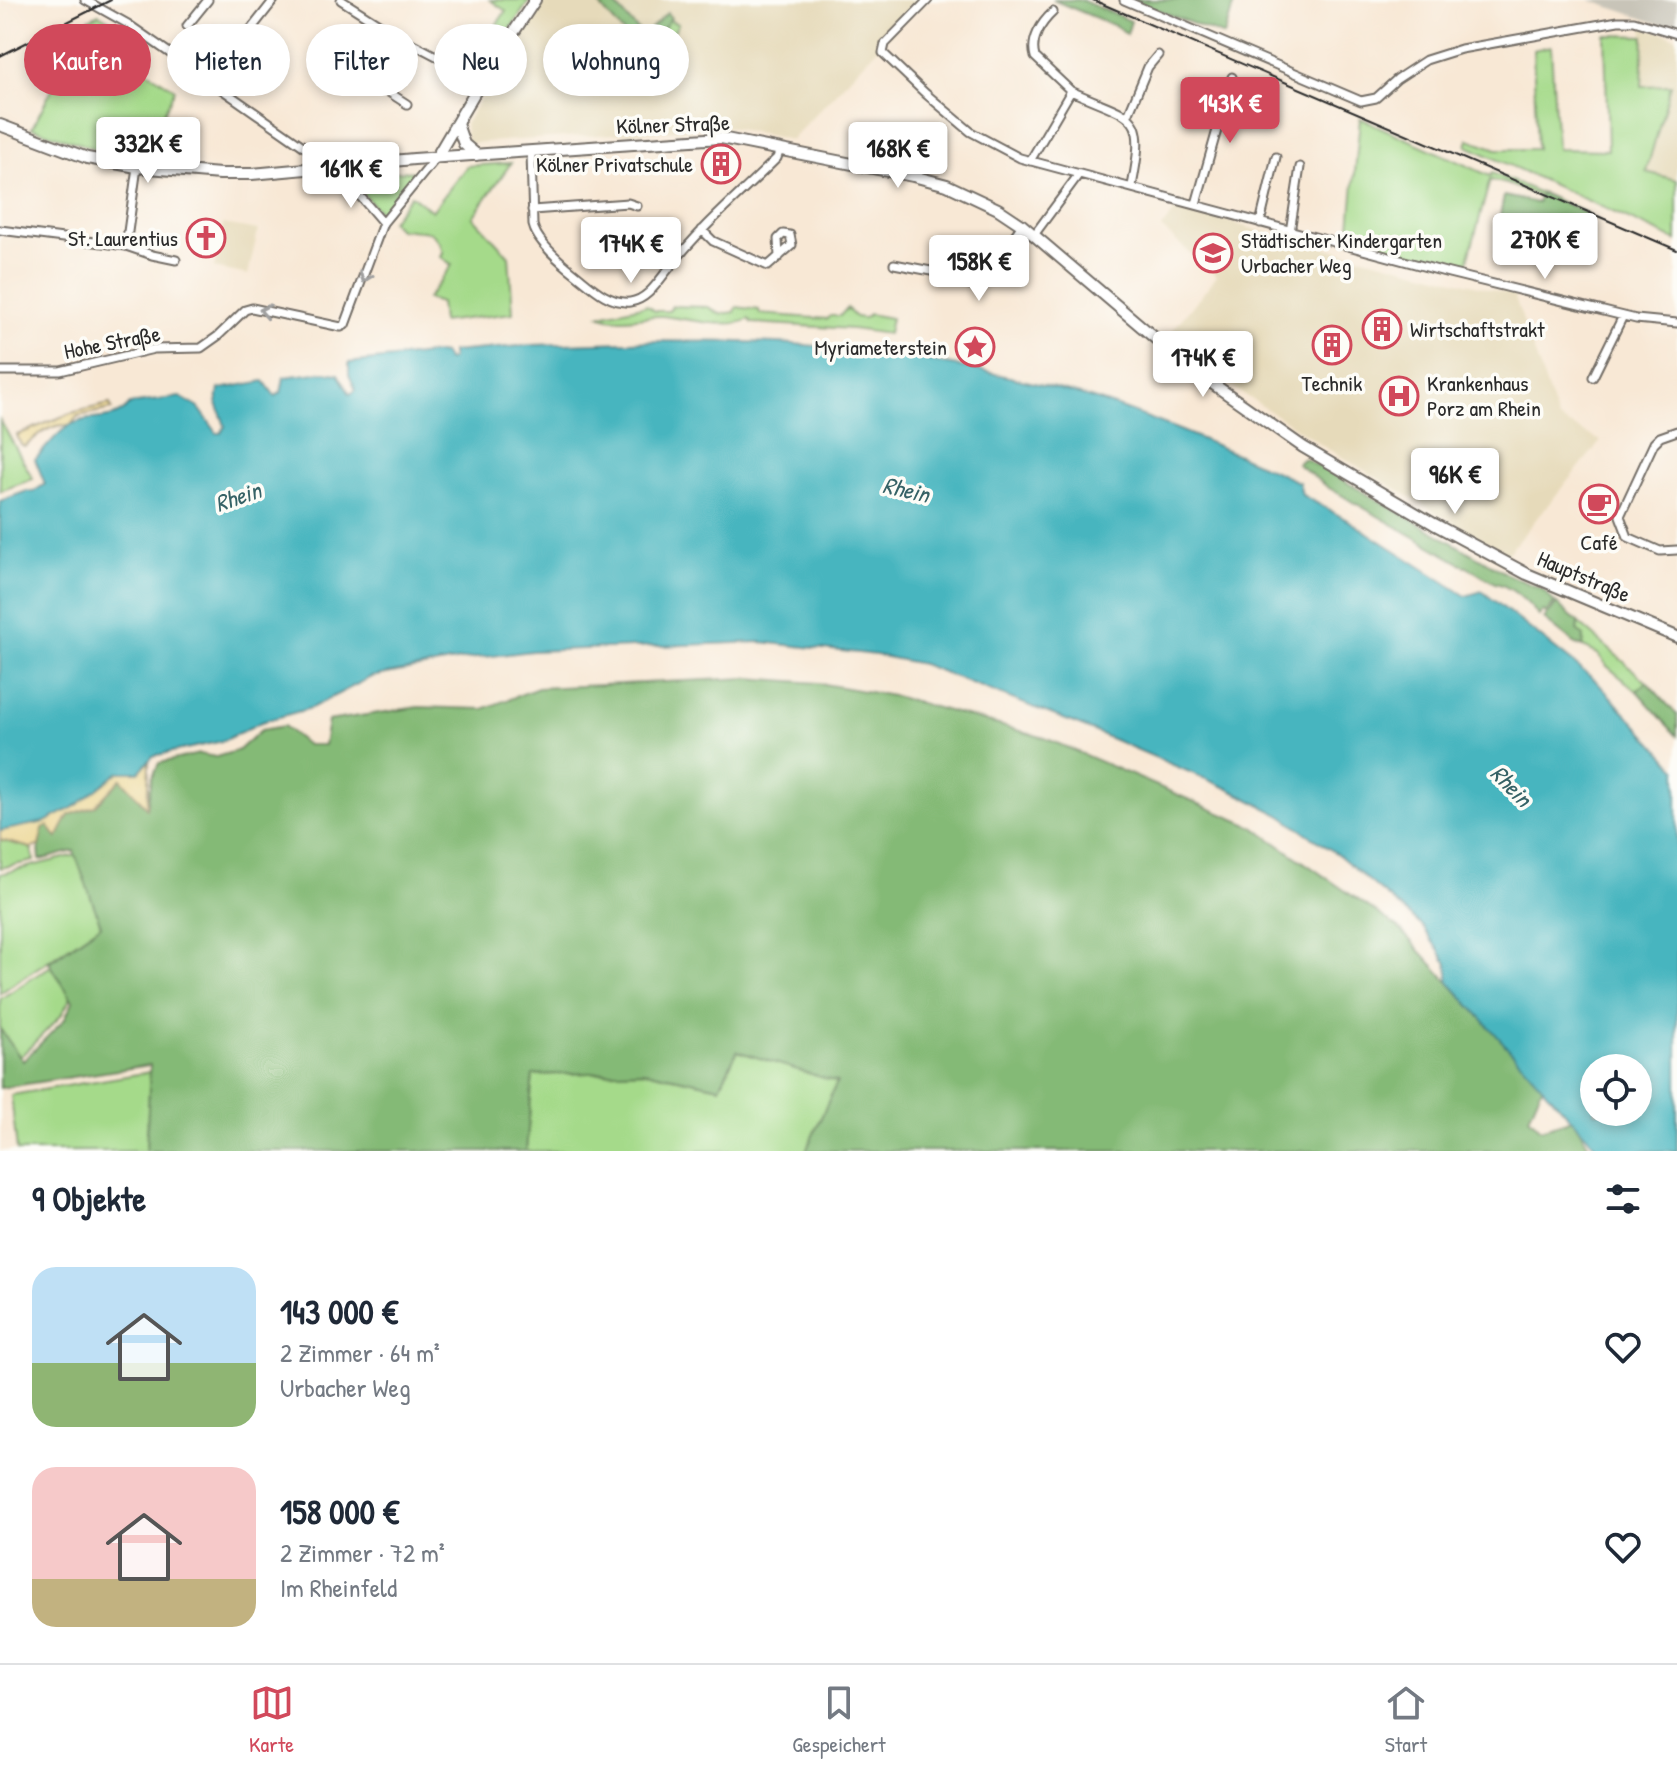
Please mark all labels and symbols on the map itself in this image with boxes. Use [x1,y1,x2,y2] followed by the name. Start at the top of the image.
[1165,77,1295,145] pin: 143K €
[616,107,731,141] street label: Kölner Straße
[83,117,213,185] pin: 332K €
[833,122,963,190] pin: 168K €
[286,142,416,210] pin: 161K €
[700,143,742,185] building icon: Kölner Privatschule
[536,149,693,179] place label: Kölner Privatschule
[1480,213,1610,281] pin: 270K €
[185,217,227,259] church icon: St. Laurentius
[566,217,696,285] pin: 174K €
[68,223,178,253] place label: St. Laurentius
[1241,225,1442,280] place label: Städtischer Kindergarten Urbacher Weg
[1192,232,1234,274] school or university icon: Städtischer Kindergarten Urbacher Weg
[914,235,1044,303] pin: 158K €
[358,269,375,283] one-way arrow
[259,303,272,320] one-way arrow
[1361,308,1403,350] building icon: Wirtschaftstrakt
[1410,314,1545,344] place label: Wirtschaftstrakt
[61,318,163,366] street label: Hohe Straße
[1311,324,1353,366] building icon: Technik
[954,326,996,368] place icon: Myriameterstein
[1138,331,1268,399] pin: 174K €
[814,332,947,362] place label: Myriameterstein
[1302,368,1362,398] place label: Technik
[1427,368,1541,423] place label: Krankenhaus Porz am Rhein
[1378,375,1420,417] hospital icon: Krankenhaus Porz am Rhein
[1399,448,1511,516] pin: 96K €
[880,468,935,510] water label: Rhein
[210,473,267,519] water label: Rhein
[1578,483,1620,525] cafe icon: Café
[1580,527,1618,557] place label: Café
[1533,543,1635,609] street label: Hauptstraße
[1484,757,1541,815] water label: Rhein

